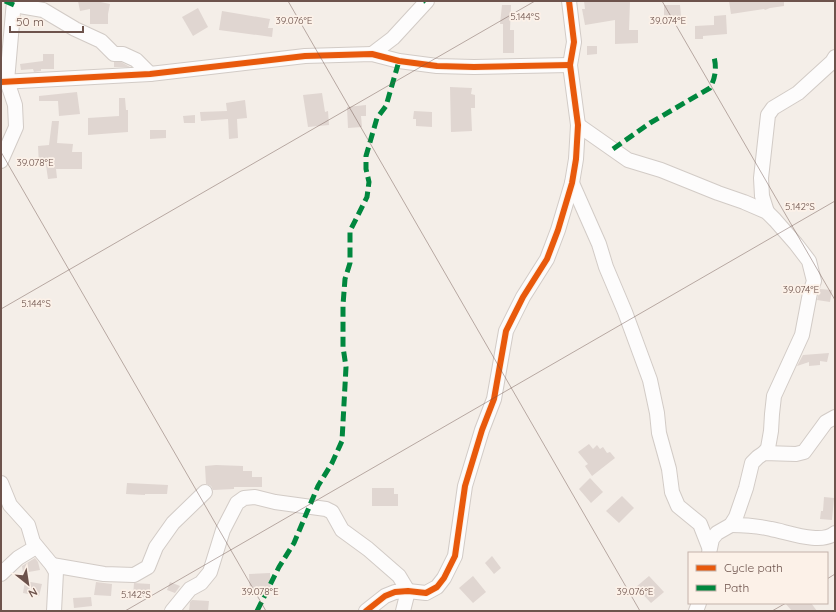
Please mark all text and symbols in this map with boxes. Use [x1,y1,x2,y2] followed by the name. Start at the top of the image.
[10,8,83,34] scale bar
[510,10,540,23] text: 5.144°S
[16,14,44,29] text: 50 m
[276,14,313,27] text: 39.076°E
[650,14,687,27] text: 39.074°E
[16,156,54,169] text: 39.078°E
[785,200,815,213] text: 5.142°S
[783,283,820,296] text: 39.074°E
[21,297,51,310] text: 5.144°S
[688,552,828,604] legend
[724,560,783,575] text: Cycle path
[8,564,48,604] north arrow
[724,580,749,595] text: Path
[26,585,40,601] text: N
[241,585,279,598] text: 39.078°E
[617,585,654,598] text: 39.076°E
[121,588,151,601] text: 5.142°S

